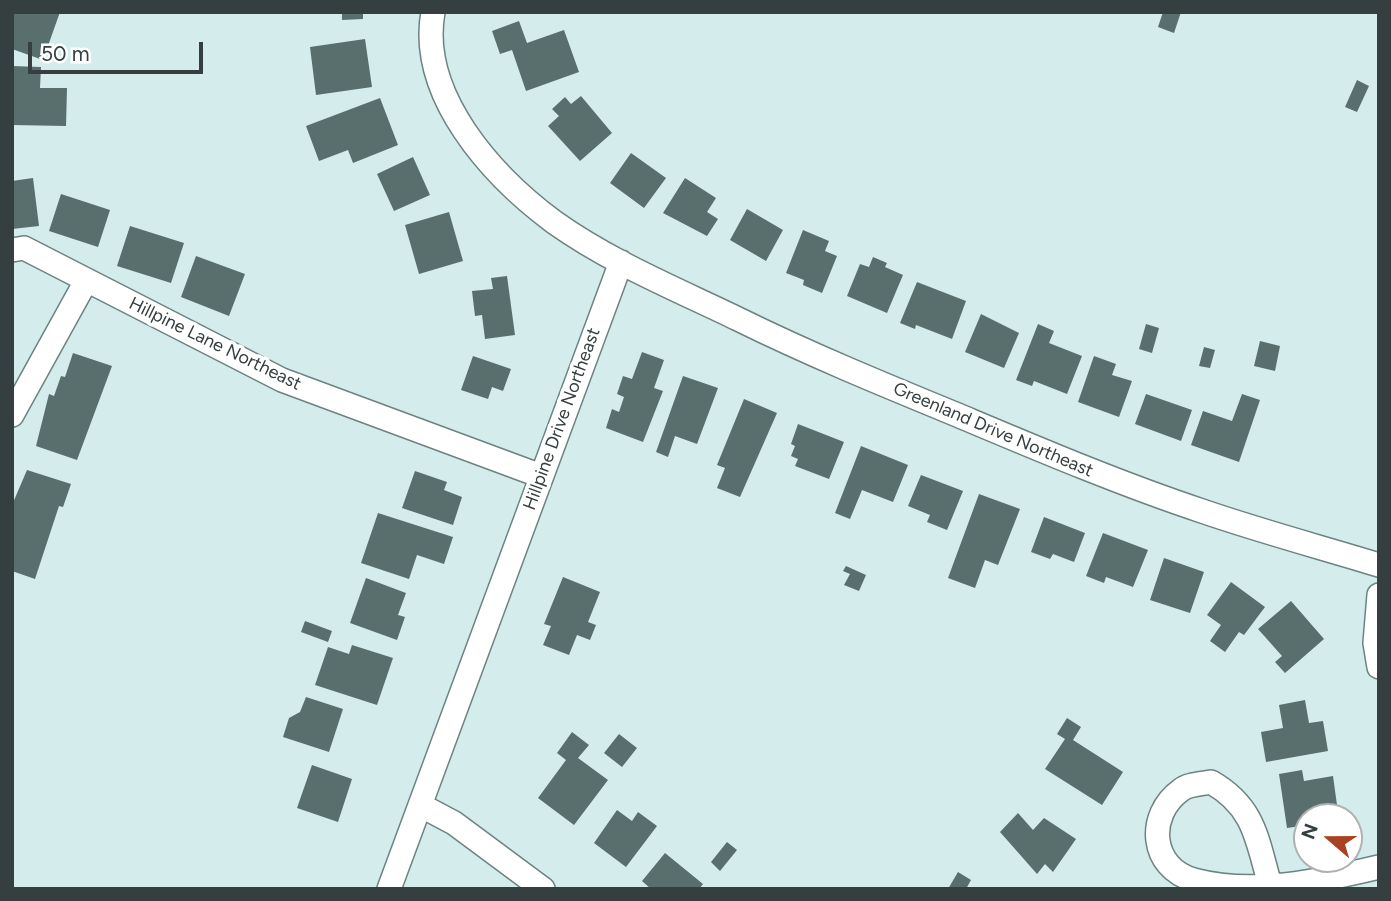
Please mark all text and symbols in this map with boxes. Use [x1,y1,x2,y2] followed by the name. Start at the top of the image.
[32,28,206,72] scale bar
[41,41,90,66] text: 50 m
[125,293,305,395] street label: Hillpine Lane Northeast
[519,325,605,513] street label: Hillpine Drive Northeast
[890,378,1096,482] street label: Greenland Drive Northeast
[1293,803,1363,873] north arrow
[1296,820,1323,842] text: N

